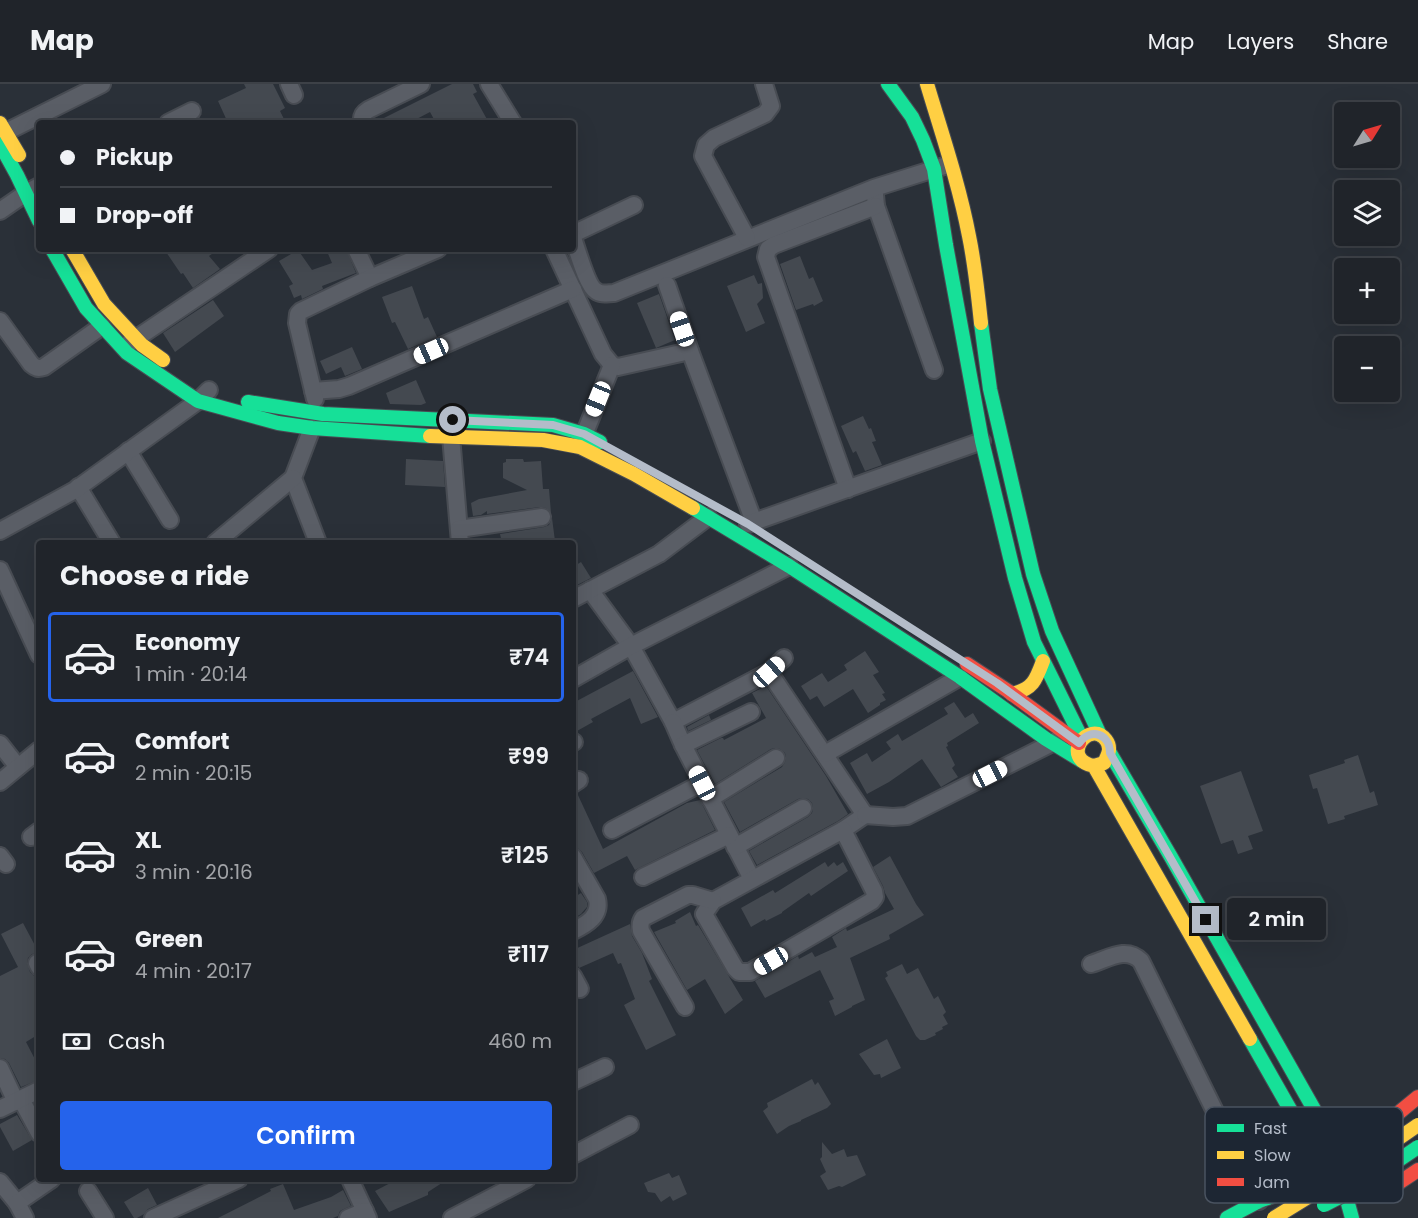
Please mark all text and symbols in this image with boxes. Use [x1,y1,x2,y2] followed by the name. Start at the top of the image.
[30,21,94,60] text: Map
[1148,27,1194,56] text: Map
[1227,27,1294,56] text: Layers
[1327,27,1388,56] text: Share
[1334,102,1400,168] north arrow
[1334,102,1400,402] map controls
[96,142,173,173] text: Pickup
[1334,180,1400,246] button: layers
[96,200,193,231] text: Drop-off
[1334,258,1400,324] button: +
[668,309,696,349] car
[411,335,451,367] car
[1334,336,1400,402] button: −
[583,379,613,419] car
[439,406,466,433] route start
[60,557,249,594] text: Choose a ride
[135,627,240,658] text: Economy
[63,630,117,684] icon: car
[509,642,549,673] text: ₹74
[750,653,788,691] car
[135,660,247,688] text: 1 min · 20:14
[135,726,229,757] text: Comfort
[63,729,117,783] icon: car
[508,741,549,772] text: ₹99
[970,758,1010,790] car
[135,759,252,787] text: 2 min · 20:15
[686,763,718,803] car
[135,825,161,856] text: XL
[63,828,117,882] icon: car
[501,840,549,871] text: ₹125
[135,858,253,886] text: 3 min · 20:16
[1227,899,1326,941] callout: 2 min
[1249,905,1304,933] text: 2 min
[1192,906,1219,933] route end
[135,924,203,955] text: Green
[63,927,117,981] icon: car
[508,939,549,970] text: ₹117
[751,944,791,978] car
[135,957,252,985] text: 4 min · 20:17
[60,1025,93,1058] icon: cash
[108,1026,165,1057] text: Cash
[488,1027,552,1055] text: 460 m
[60,1101,552,1170] button: Confirm
[1205,1107,1403,1203] legend
[1254,1117,1287,1140] text: Fast
[1254,1144,1291,1167] text: Slow
[1254,1171,1290,1194] text: Jam

